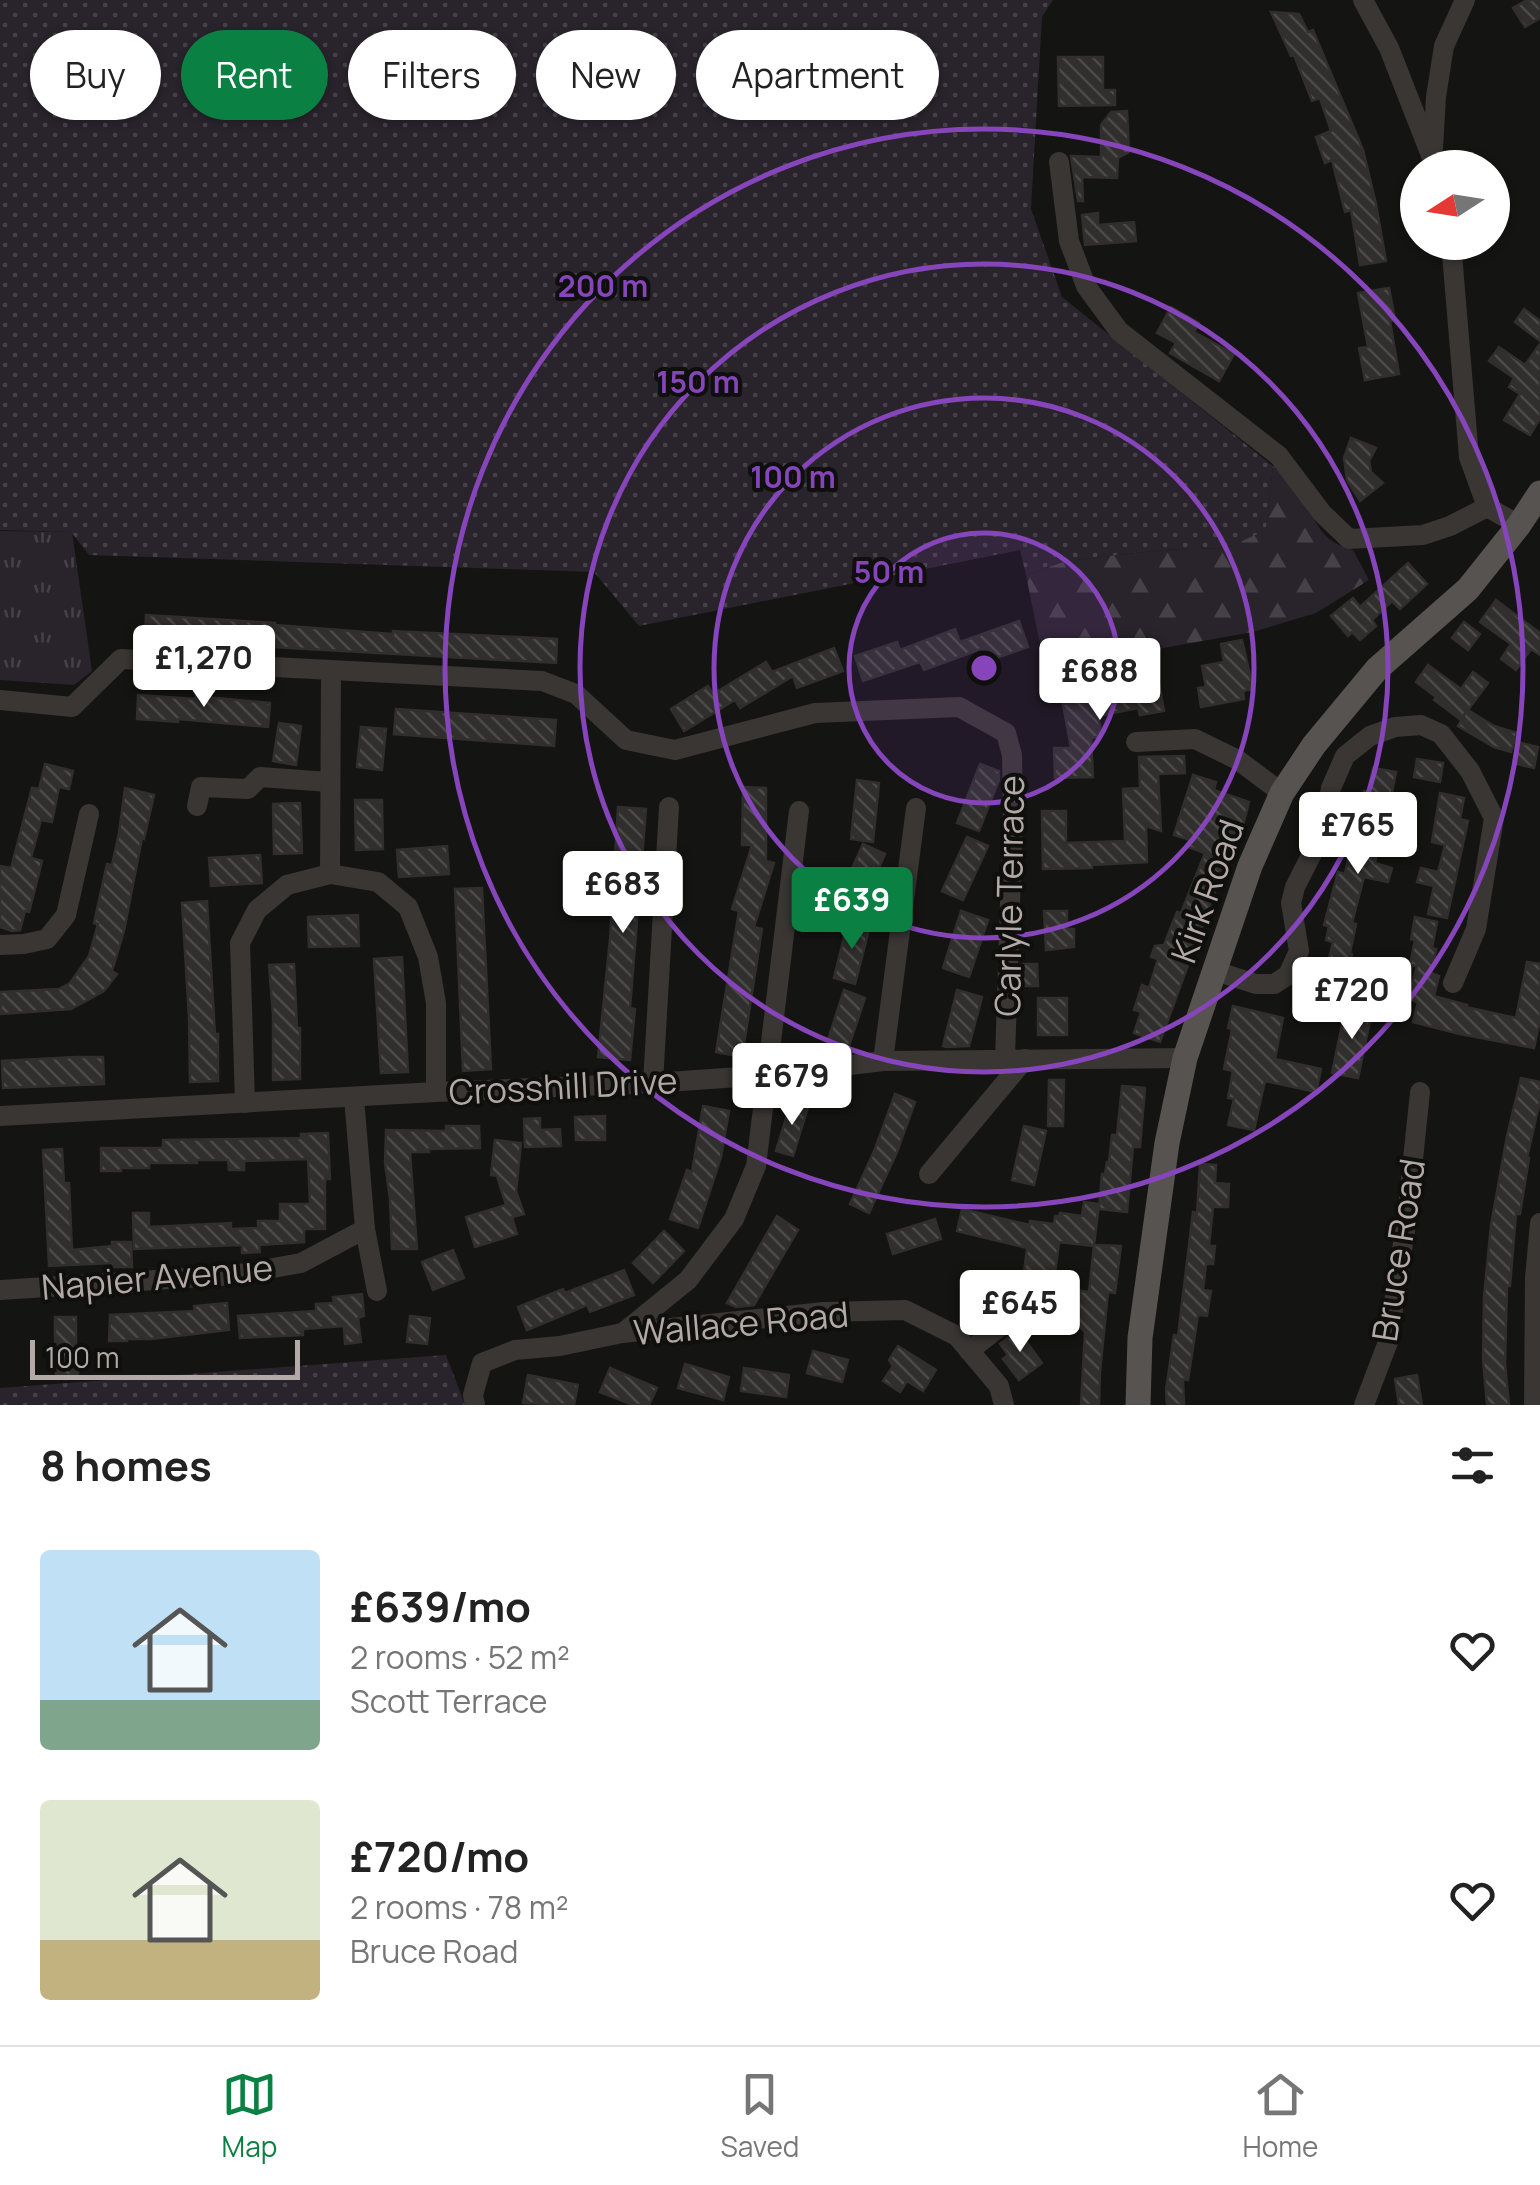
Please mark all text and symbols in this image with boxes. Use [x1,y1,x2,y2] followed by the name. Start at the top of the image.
[30,30,161,120] chip: Buy
[181,30,328,120] chip: Rent
[348,30,516,120] chip: Filters
[536,30,676,120] chip: New
[696,30,939,120] chip: Apartment
[1400,150,1510,260] north arrow
[1400,150,1510,260] map controls
[558,265,648,306] text: 200 m
[656,361,740,402] text: 150 m
[750,456,836,497] text: 100 m
[854,551,924,592] text: 50 m
[123,625,285,710] pin: £1,270
[155,635,253,679] text: £1,270
[1041,638,1159,723] pin: £688
[1061,648,1139,692] text: £688
[966,650,1002,686] centre of rings
[983,775,1035,1017] street label: Carlyle Terrace
[1299,792,1417,877] pin: £765
[1321,802,1395,846] text: £765
[1159,813,1255,969] street label: Kirk Road
[564,851,682,936] pin: £683
[585,861,661,905] text: £683
[793,867,911,952] pin: £639
[814,877,890,921] text: £639
[1293,957,1411,1042] pin: £720
[1314,967,1390,1011] text: £720
[733,1043,851,1128] pin: £679
[754,1053,830,1097] text: £679
[448,1056,678,1116] street label: Crosshill Drive
[1360,1155,1436,1345] street label: Bruce Road
[39,1243,275,1311] street label: Napier Avenue
[961,1270,1079,1355] pin: £645
[982,1280,1058,1324] text: £645
[631,1290,851,1356] street label: Wallace Road
[30,1335,300,1380] scale bar
[45,1338,119,1376] text: 100 m
[40,1436,212,1494] text: 8 homes
[1445,1438,1500,1493] icon: filters
[350,1577,531,1635] text: £639/mo
[120,1590,240,1710] icon: home
[1445,1623,1500,1678] icon: heart
[350,1635,570,1679] text: 2 rooms · 52 m²
[350,1679,547,1723] text: Scott Terrace
[350,1827,529,1885] text: £720/mo
[120,1840,240,1960] icon: home
[1445,1873,1500,1928] icon: heart
[350,1885,569,1929] text: 2 rooms · 78 m²
[350,1929,518,1973] text: Bruce Road
[222,2067,277,2165] tab: Map
[721,2067,799,2165] tab: Saved
[1243,2067,1318,2165] tab: Home

